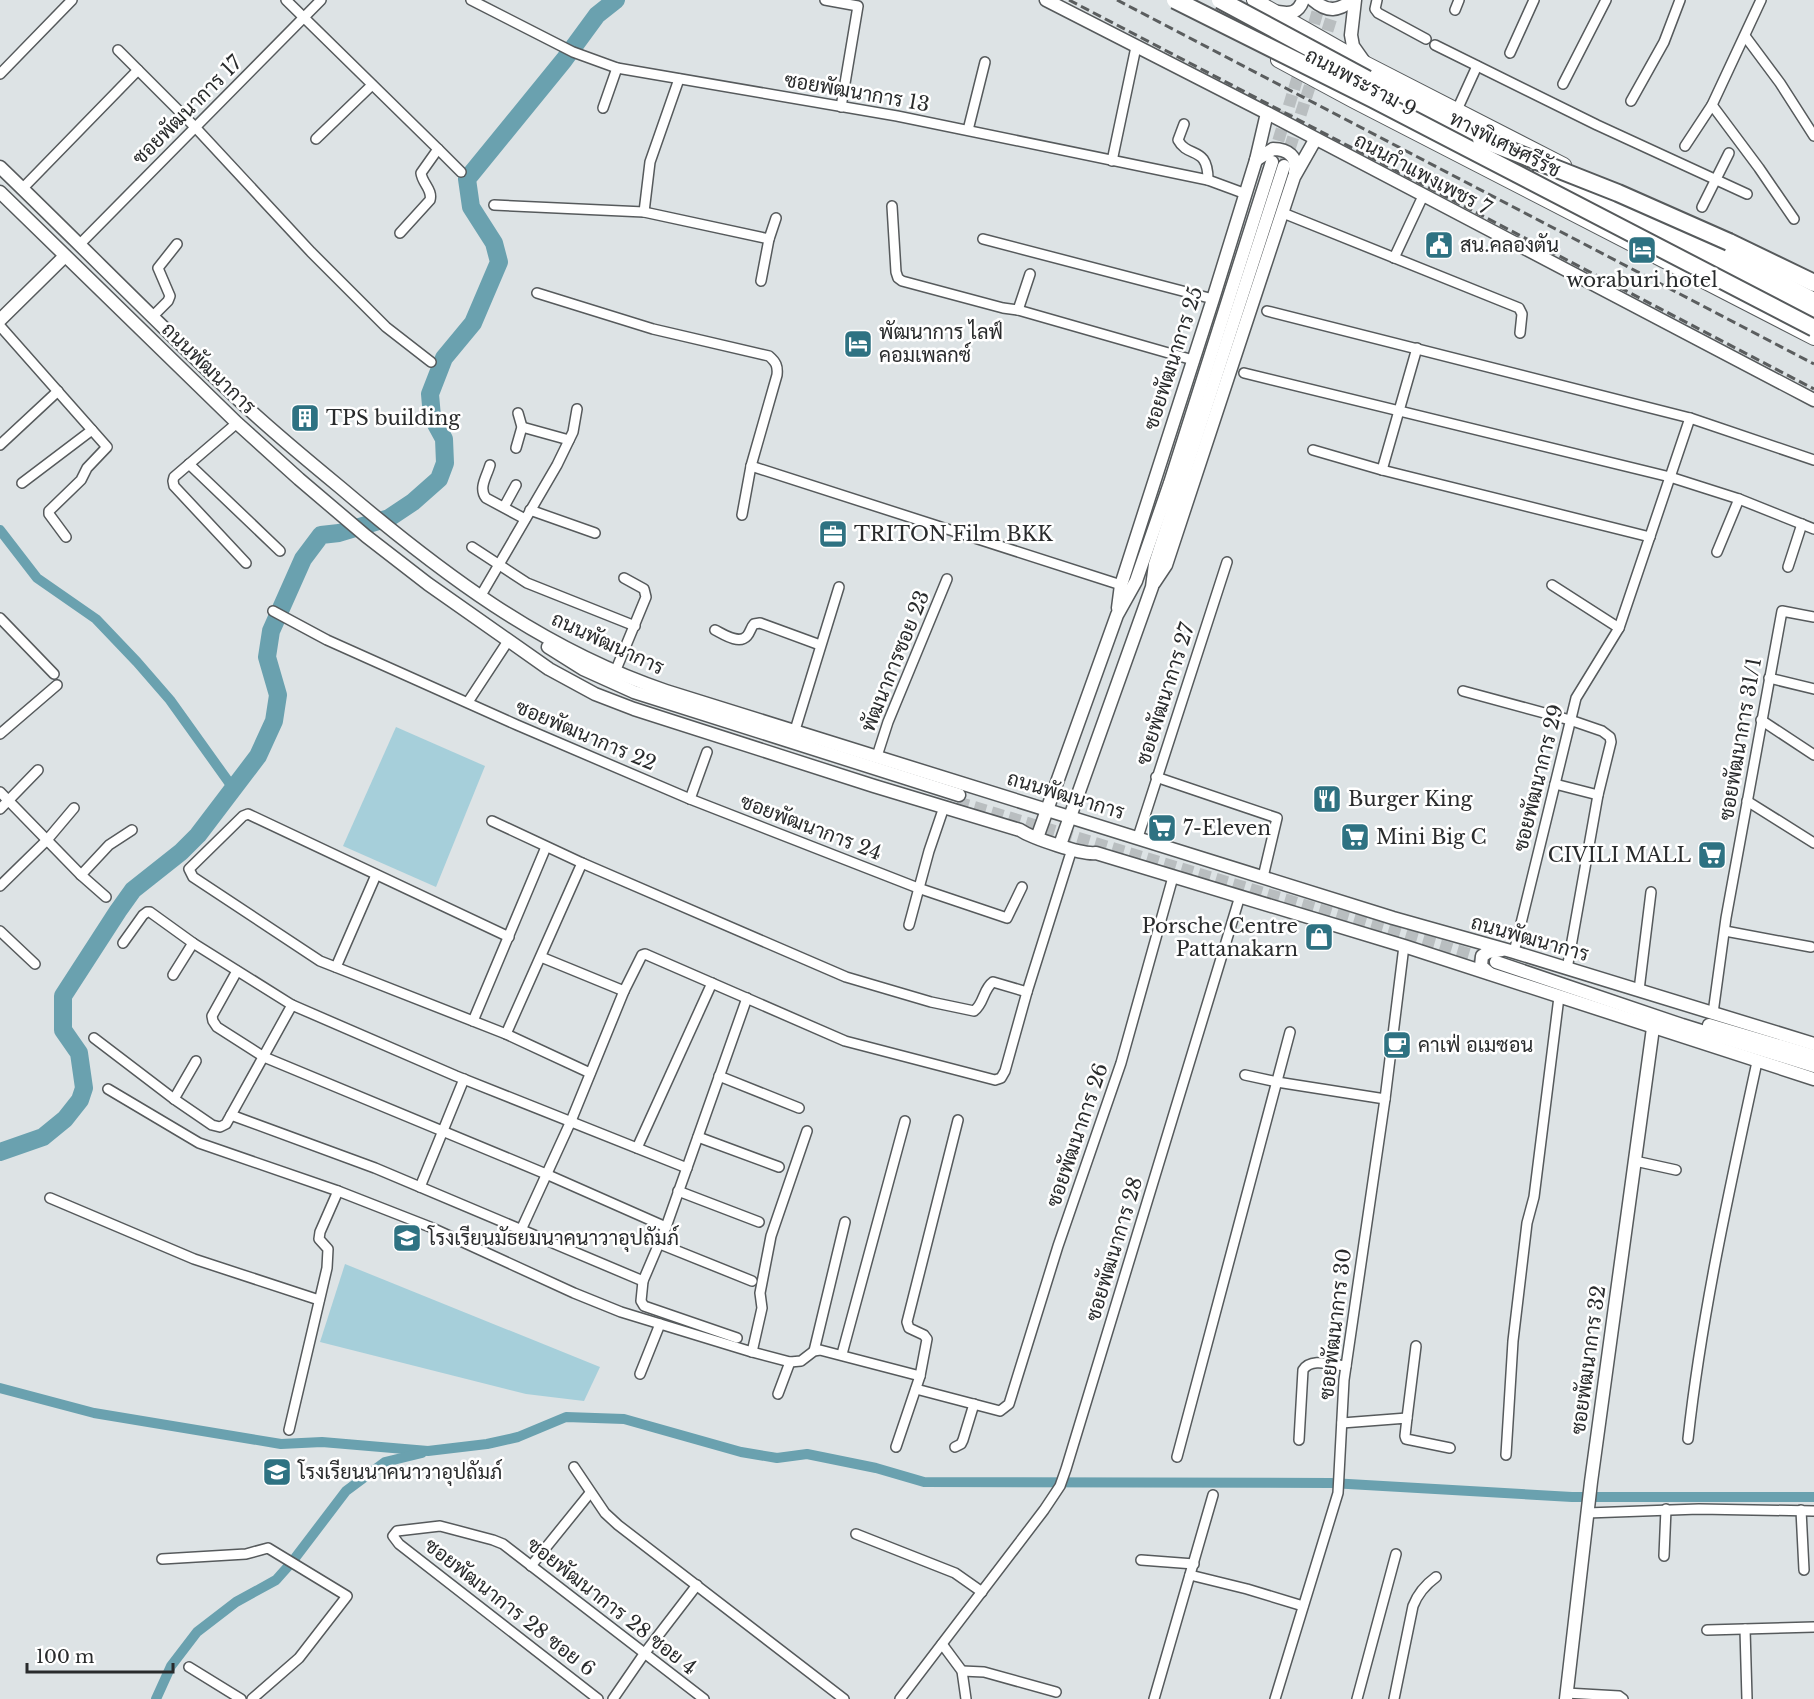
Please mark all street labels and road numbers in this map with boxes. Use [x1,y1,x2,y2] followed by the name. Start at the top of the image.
[1301,43,1421,121] street label: ถนนพระราม 9
[127,50,247,170] street label: ซอยพัฒนาการ 17
[783,67,931,117] street label: ซอยพัฒนาการ 13
[1445,105,1565,182] street label: ทางพิเศษศรีรัช
[1350,128,1496,221] street label: ถนนกำแพงเพชร 7
[1139,283,1207,433] street label: ซอยพัฒนาการ 25
[157,317,261,419] street label: ถนนพัฒนาการ
[856,587,934,735] street label: พัฒนาการซอย 23
[548,606,668,680] street label: ถนนพัฒนาการ
[1131,619,1200,768] street label: ซอยพัฒนาการ 27
[1714,656,1766,822] street label: ซอยพัฒนาการ 31/1
[512,695,660,775] street label: ซอยพัฒนาการ 22
[1508,702,1568,854] street label: ซอยพัฒนาการ 29
[1004,766,1128,824] street label: ถนนพัฒนาการ
[737,789,885,865] street label: ซอยพัฒนาการ 24
[1468,910,1592,966] street label: ถนนพัฒนาการ
[1041,1060,1113,1210] street label: ซอยพัฒนาการ 26
[1081,1174,1147,1324] street label: ซอยพัฒนาการ 28
[1314,1247,1356,1401] street label: ซอยพัฒนาการ 30
[1566,1284,1610,1436] street label: ซอยพัฒนาการ 32
[522,1532,702,1680] street label: ซอยพัฒนาการ 28 ซอย 4
[420,1533,600,1681] street label: ซอยพัฒนาการ 28 ซอย 6

